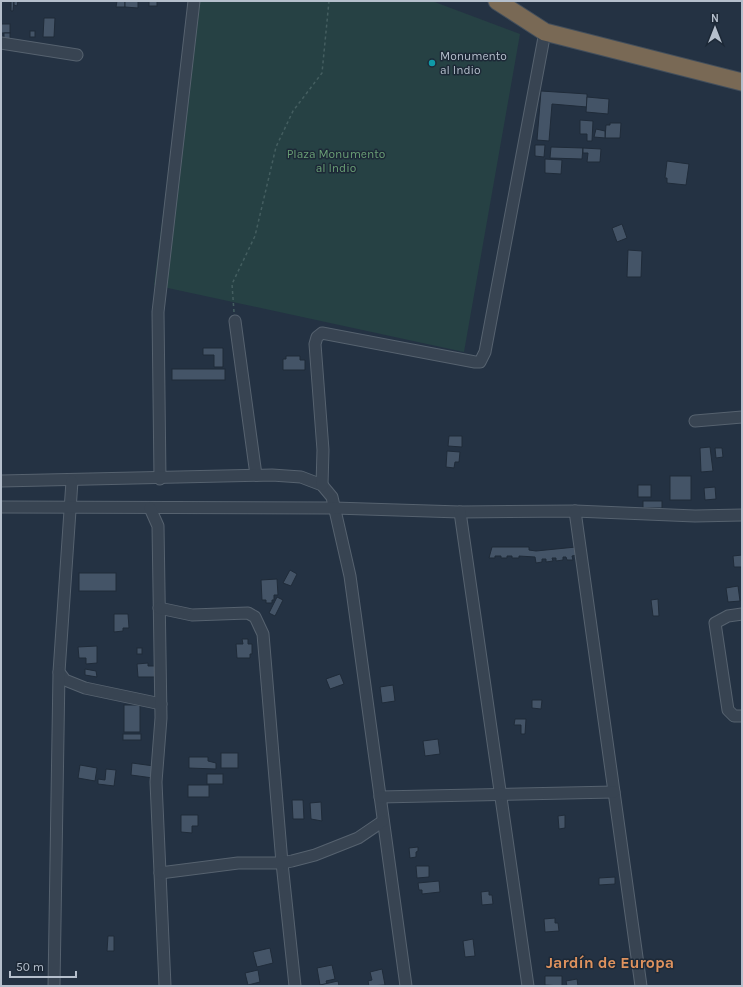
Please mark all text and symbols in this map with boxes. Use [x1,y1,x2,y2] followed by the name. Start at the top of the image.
[695,8,735,48] north arrow
[711,12,719,25] text: N
[440,49,507,77] place label: Monumento al Indio
[427,58,437,68] marker: Monumento al Indio
[287,147,385,175] park label: Plaza Monumento al Indio
[10,953,76,979] scale bar
[546,953,674,972] district label: Jardín de Europa
[16,960,44,974] text: 50 m

